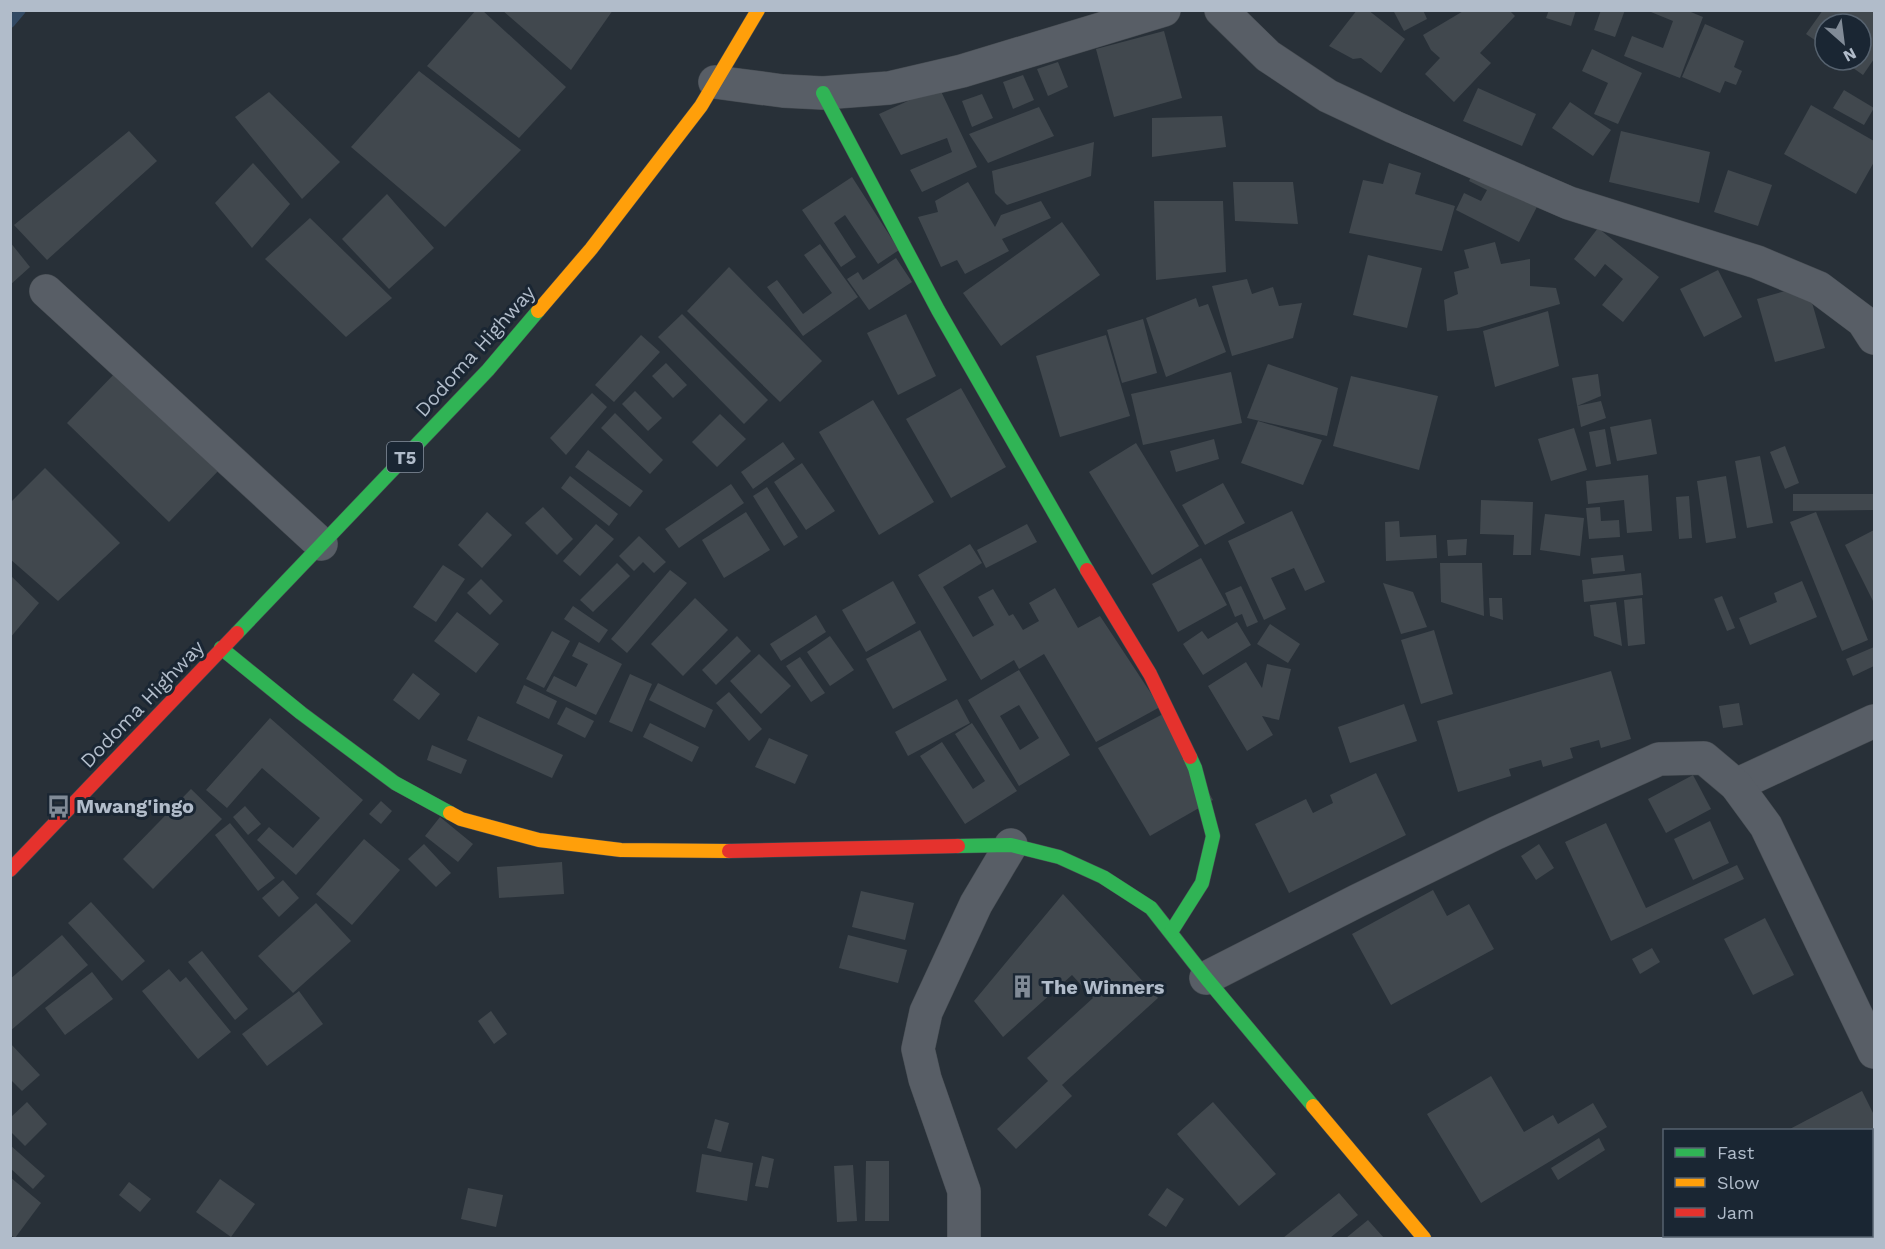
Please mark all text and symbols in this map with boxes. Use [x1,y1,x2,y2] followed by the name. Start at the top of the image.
[1813,12,1873,72] north arrow
[1840,44,1860,66] text: N
[410,280,541,422] street label: Dodoma Highway
[387,442,423,472] road number: T5
[75,635,209,773] street label: Dodoma Highway
[45,793,71,819] bus stop icon: Mwang'ingo
[76,794,194,818] place label: Mwang'ingo
[1010,974,1036,1000] building icon: The Winners
[1041,975,1165,999] place label: The Winners
[1663,1129,1873,1237] legend
[1717,1142,1755,1163] text: Fast
[1717,1172,1760,1193] text: Slow
[1717,1202,1754,1223] text: Jam

